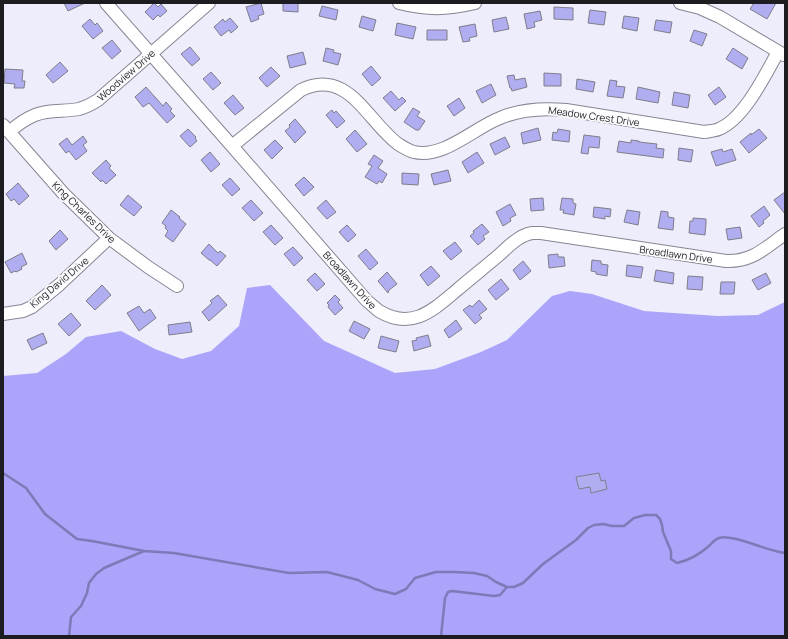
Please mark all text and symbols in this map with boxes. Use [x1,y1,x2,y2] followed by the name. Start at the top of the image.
[94,46,158,104] street label: Woodview Drive
[547,103,641,129] street label: Meadow Crest Drive
[49,178,119,246] street label: King Charles Drive
[639,242,714,266] street label: Broadlawn Drive
[320,248,380,312] street label: Broadlawn Drive
[27,253,92,311] street label: King David Drive

